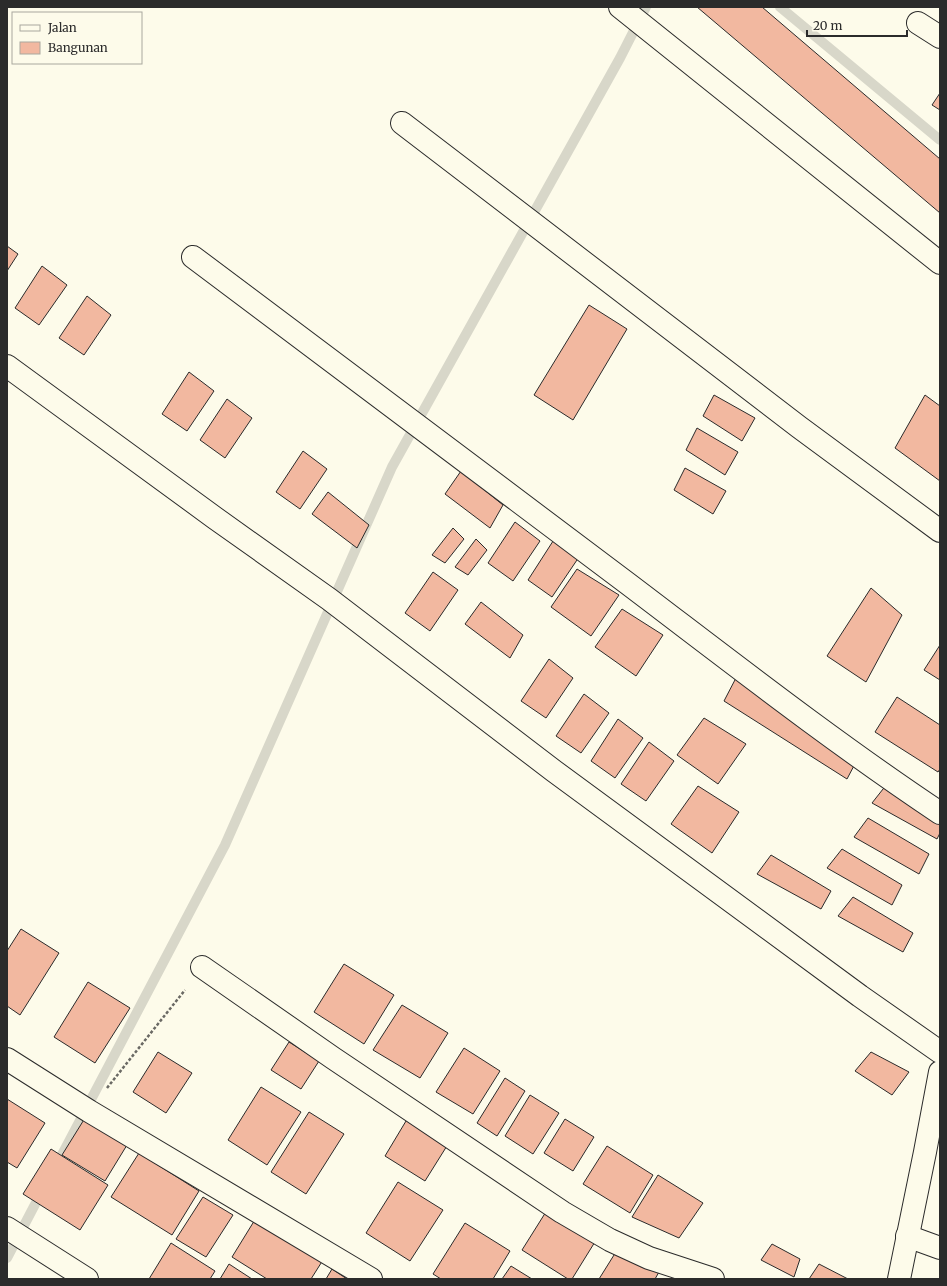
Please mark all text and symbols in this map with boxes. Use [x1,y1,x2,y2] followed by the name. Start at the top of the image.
[12,12,142,64] legend
[807,12,907,38] scale bar
[813,18,842,33] text: 20 m
[47,20,77,35] text: Jalan
[48,40,108,55] text: Bangunan

